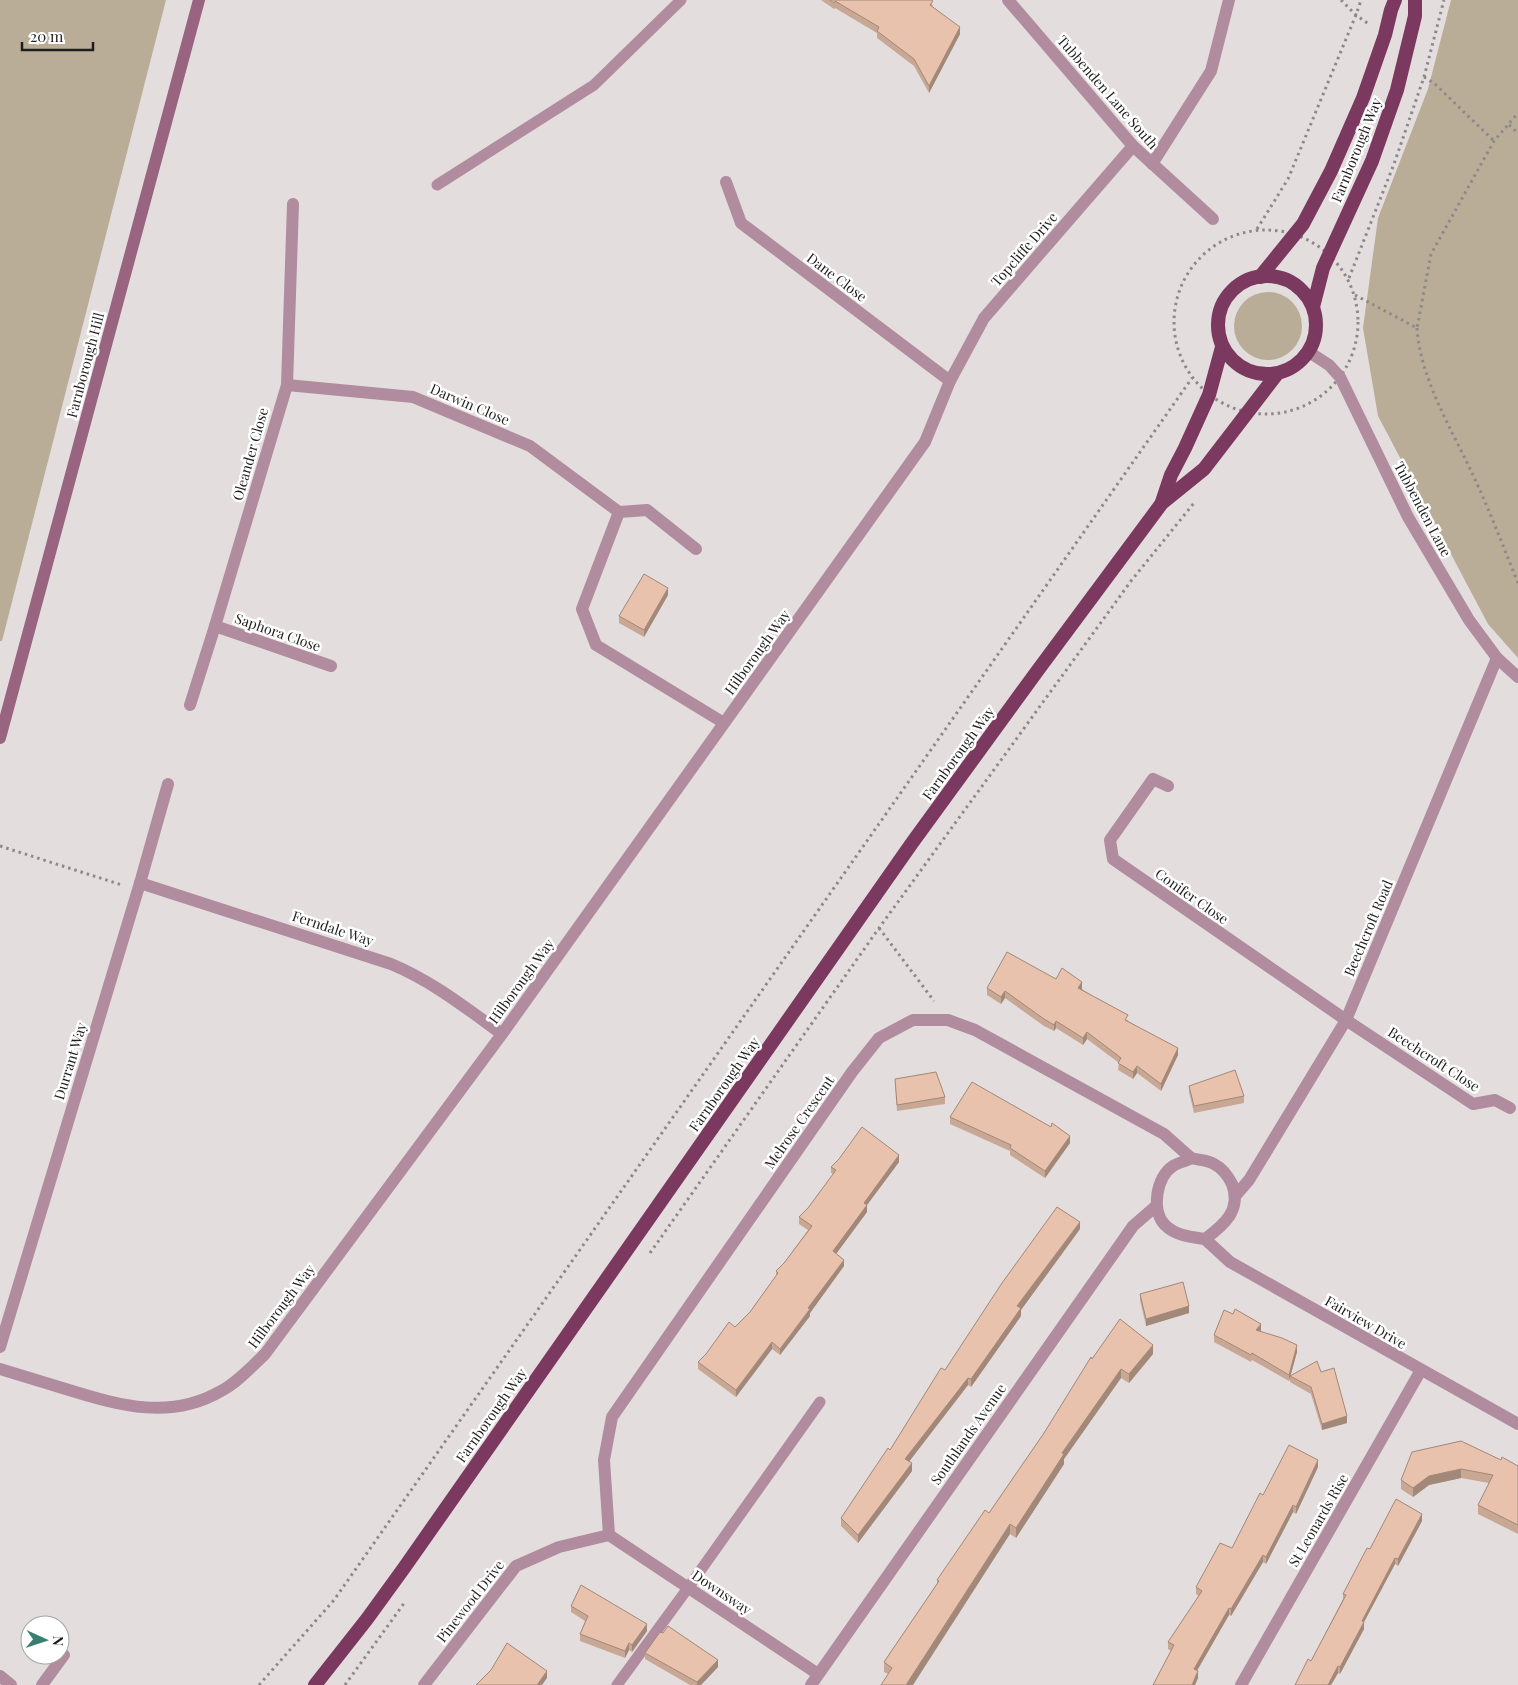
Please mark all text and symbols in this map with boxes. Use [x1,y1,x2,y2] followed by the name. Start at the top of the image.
[22,20,94,52] scale bar
[30,26,64,46] text: 20 m
[1053,31,1163,153] street label: Tubbenden Lane South
[1326,95,1386,205] street label: Farnborough Way
[986,208,1062,290] street label: Topcliffe Drive
[803,248,871,306] street label: Dane Close
[62,310,108,420] street label: Farnborough Hill
[427,379,513,429] street label: Darwin Close
[228,405,272,503] street label: Oleander Close
[1390,458,1456,560] street label: Tubbenden Lane
[720,606,794,698] street label: Hilborough Way
[233,608,323,656] street label: Saphora Close
[918,702,998,804] street label: Farnborough Way
[1152,864,1232,928] street label: Conifer Close
[1339,877,1397,979] street label: Beechcroft Road
[290,906,376,950] street label: Ferndale Way
[484,935,558,1027] street label: Hilborough Way
[49,1020,91,1102] street label: Durrant Way
[1384,1022,1484,1096] street label: Beechcroft Close
[684,1033,764,1135] street label: Farnborough Way
[760,1071,839,1172] street label: Melrose Crescent
[243,1260,319,1352] street label: Hilborough Way
[1322,1291,1410,1353] street label: Fairview Drive
[451,1364,531,1466] street label: Farnborough Way
[926,1380,1010,1488] street label: Southlands Avenue
[1284,1470,1352,1570] street label: St Leonards Rise
[432,1556,508,1646] street label: Pinewood Drive
[689,1565,755,1619] street label: Downsway
[20,1615,70,1665] north arrow
[49,1635,68,1646] text: N

